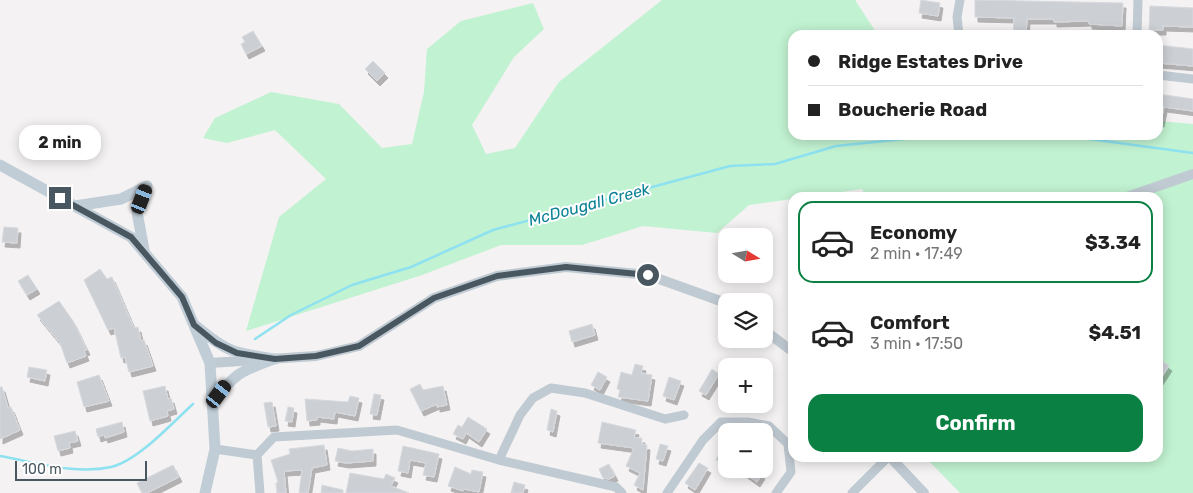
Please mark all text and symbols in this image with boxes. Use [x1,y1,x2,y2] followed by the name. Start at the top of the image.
[838,50,1023,73] text: Ridge Estates Drive
[838,98,987,121] text: Boucherie Road
[19,126,101,160] callout: 2 min
[38,133,82,152] text: 2 min
[526,179,653,230] water label: McDougall Creek
[129,182,154,216] car
[49,187,71,209] route end
[810,220,855,265] icon: car
[870,221,957,244] text: Economy
[718,228,772,282] north arrow
[718,228,773,478] map controls
[1085,231,1141,254] text: $3.34
[870,244,963,263] text: 2 min · 17:49
[637,264,659,286] route start
[718,293,773,348] button: layers
[810,310,855,355] icon: car
[870,311,950,334] text: Comfort
[1088,321,1141,344] text: $4.51
[870,334,963,353] text: 3 min · 17:50
[718,358,773,413] button: +
[203,378,234,410] car
[808,394,1143,452] button: Confirm
[718,423,773,478] button: −
[15,458,148,481] scale bar
[22,461,62,478] text: 100 m

